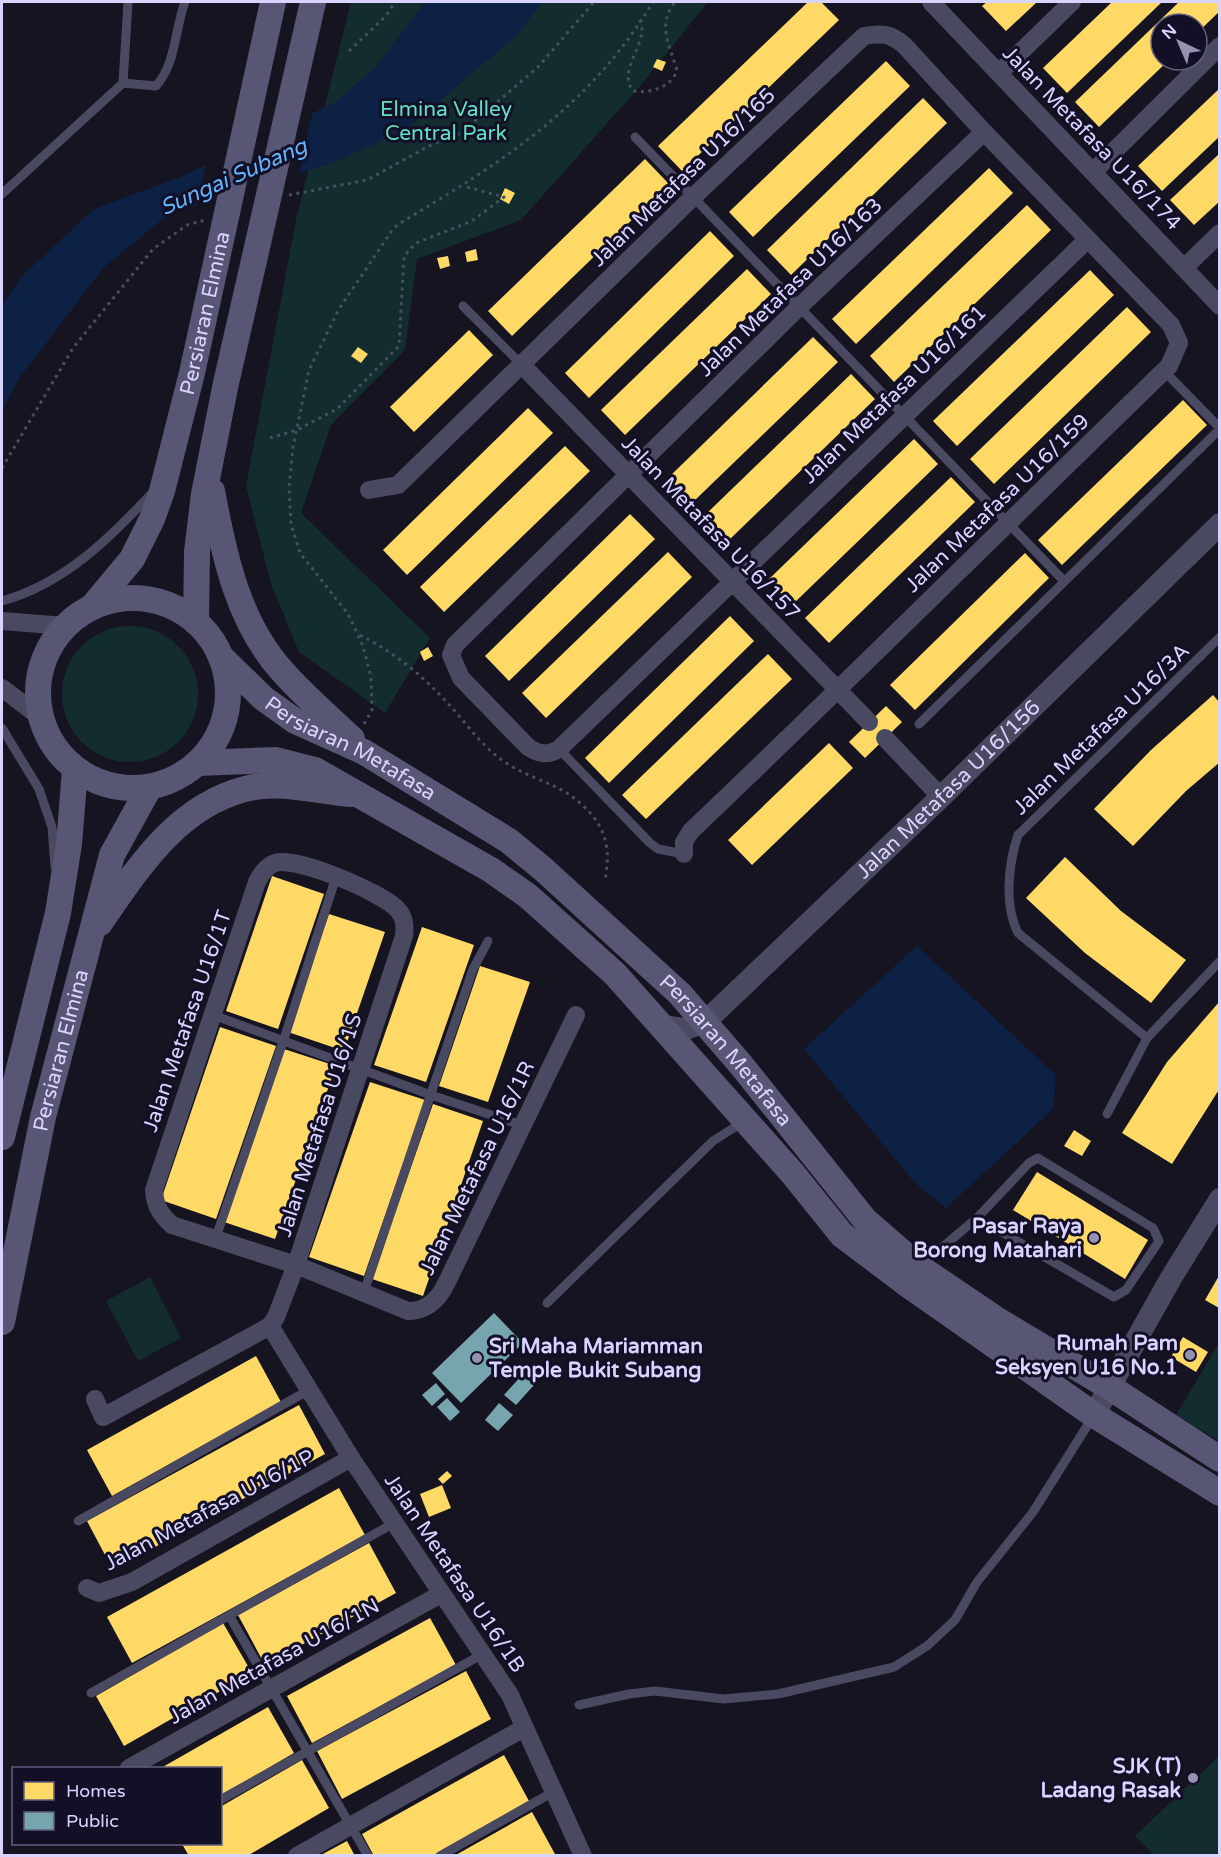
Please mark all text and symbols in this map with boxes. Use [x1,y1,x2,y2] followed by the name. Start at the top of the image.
[1149,12,1209,72] north arrow
[1158,20,1181,44] text: N
[997,41,1186,236] street label: Jalan Metafasa U16/174
[586,83,781,272] street label: Jalan Metafasa U16/165
[380,97,512,146] park label: Elmina Valley Central Park
[156,132,312,221] water label: Sungai Subang
[693,193,888,382] street label: Jalan Metafasa U16/163
[175,229,236,398] street label: Persiaran Elmina
[797,300,992,489] street label: Jalan Metafasa U16/161
[900,409,1095,598] street label: Jalan Metafasa U16/159
[616,431,805,626] street label: Jalan Metafasa U16/157
[1008,639,1195,820] street label: Jalan Metafasa U16/3A
[260,691,440,806] street label: Persiaran Metafasa
[851,695,1046,884] street label: Jalan Metafasa U16/156
[138,907,237,1135] street label: Jalan Metafasa U16/1T
[28,967,94,1134] street label: Persiaran Elmina
[654,969,797,1132] street label: Persiaran Metafasa
[272,1011,367,1240] street label: Jalan Metafasa U16/1S
[415,1057,540,1279] street label: Jalan Metafasa U16/1R
[913,1214,1082,1263] place label: Pasar Raya Borong Matahari
[1087,1231,1101,1245] marker: Pasar Raya Borong Matahari
[995,1331,1178,1380] place label: Rumah Pam Seksyen U16 No.1
[488,1334,703,1383] place label: Sri Maha Mariamman Temple Bukit Subang
[1183,1348,1197,1362] marker: Rumah Pam Seksyen U16 No.1
[470,1351,484,1365] marker: Sri Maha Mariamman Temple Bukit Subang
[100,1444,318,1576] street label: Jalan Metafasa U16/1P
[379,1469,531,1677] street label: Jalan Metafasa U16/1B
[165,1593,384,1730] street label: Jalan Metafasa U16/1N
[1040,1754,1182,1803] place label: SJK (T) Ladang Rasak
[12,1767,222,1845] legend
[1186,1771,1200,1785] marker: SJK (T) Ladang Rasak
[66,1780,126,1802] text: Homes
[66,1810,119,1832] text: Public

